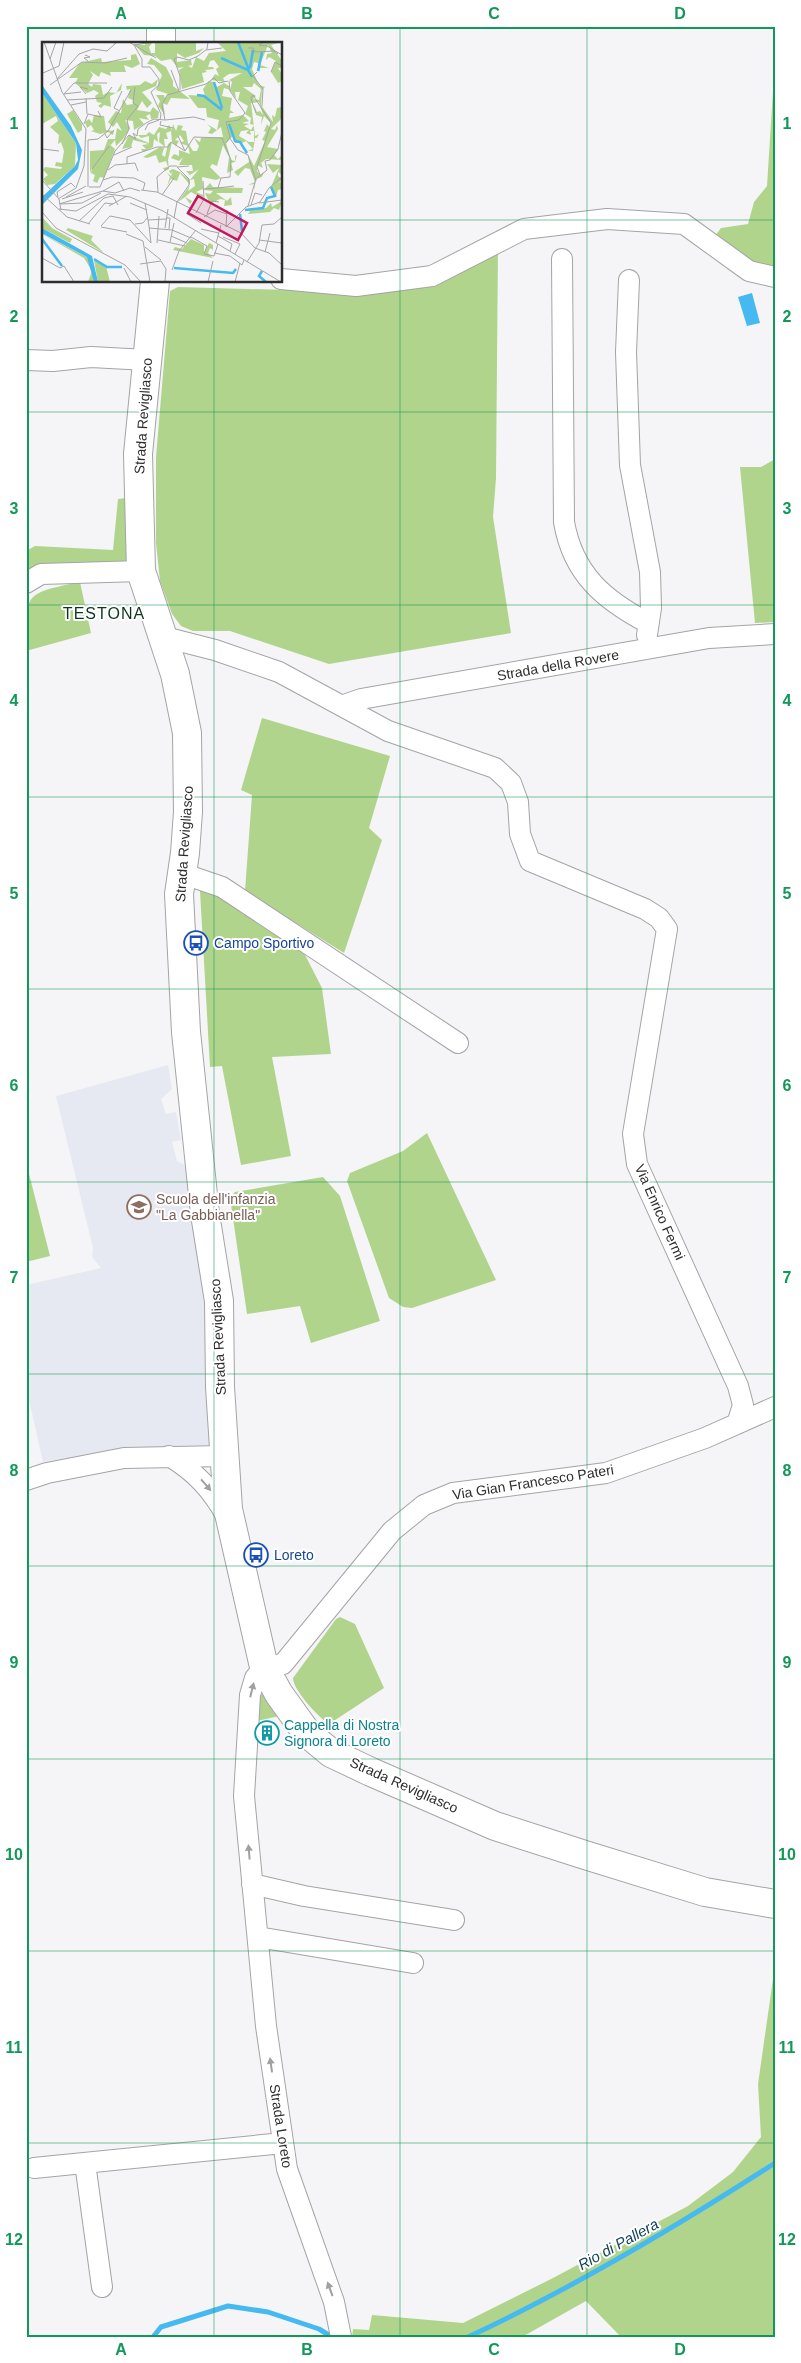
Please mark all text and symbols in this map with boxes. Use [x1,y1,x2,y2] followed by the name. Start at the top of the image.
[115,5,127,22] text: A
[301,5,313,22] text: B
[488,5,500,22] text: C
[674,5,686,22] text: D
[42,42,282,282] inset map
[10,115,19,132] text: 1
[783,115,792,132] text: 1
[10,308,19,325] text: 2
[783,308,792,325] text: 2
[131,357,155,475] street label: Strada Revigliasco
[10,500,19,517] text: 3
[783,500,792,517] text: 3
[63,605,145,622] district label: TESTONA
[496,646,621,684] street label: Strada della Rovere
[10,692,19,709] text: 4
[783,692,792,709] text: 4
[172,785,196,903] street label: Strada Revigliasco
[10,885,19,902] text: 5
[783,885,792,902] text: 5
[183,930,209,956] bus stop icon: Campo Sportivo
[214,935,315,951] place label: Campo Sportivo
[10,1077,19,1094] text: 6
[783,1077,792,1094] text: 6
[632,1162,688,1262] street label: Via Enrico Fermi
[156,1191,276,1223] place label: Scuola dell'infanzia "La Gabbianella"
[126,1194,152,1220] school or university icon: Scuola dell'infanzia "La Gabbianella"
[10,1269,19,1286] text: 7
[783,1269,792,1286] text: 7
[207,1278,229,1396] street label: Strada Revigliasco
[451,1461,615,1503] street label: Via Gian Francesco Pateri
[10,1462,19,1479] text: 8
[783,1462,792,1479] text: 8
[200,1479,212,1491] one-way arrow
[243,1542,269,1568] bus stop icon: Loreto
[274,1547,314,1563] place label: Loreto
[10,1654,19,1671] text: 9
[783,1654,792,1671] text: 9
[248,1682,256,1697] one-way arrow
[284,1717,399,1749] place label: Cappella di Nostra Signora di Loreto
[254,1720,280,1746] building icon: Cappella di Nostra Signora di Loreto
[347,1754,461,1816] street label: Strada Revigliasco
[245,1843,253,1859] one-way arrow
[5,1846,23,1863] text: 10
[778,1846,796,1863] text: 10
[6,2039,23,2056] text: 11
[779,2039,796,2056] text: 11
[267,2057,275,2073] one-way arrow
[266,2083,296,2169] street label: Strada Loreto
[575,2215,661,2273] water label: Rio di Pallera
[5,2231,23,2248] text: 12
[778,2231,796,2248] text: 12
[325,2282,333,2297] one-way arrow
[115,2341,127,2358] text: A
[301,2341,313,2358] text: B
[488,2341,500,2358] text: C
[674,2341,686,2358] text: D

